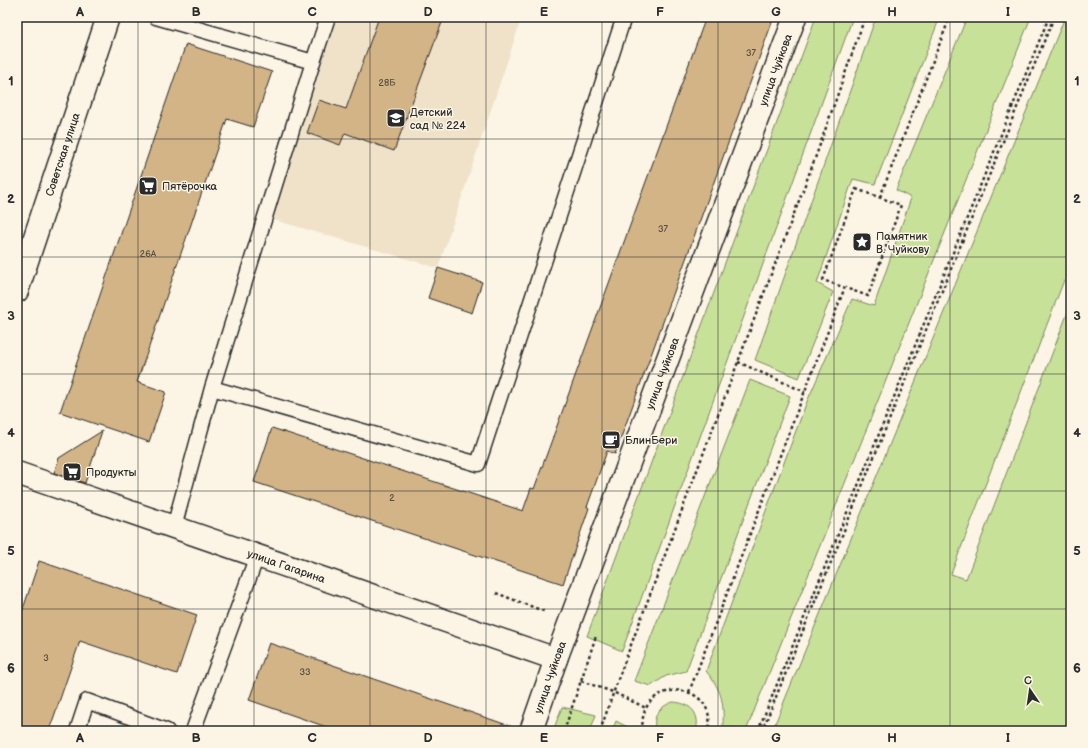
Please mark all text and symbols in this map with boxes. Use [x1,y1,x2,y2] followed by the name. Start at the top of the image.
[75,4,84,20] text: A
[191,4,201,20] text: B
[307,4,317,20] text: C
[423,4,433,20] text: D
[540,4,549,20] text: E
[656,4,664,20] text: F
[771,4,781,20] text: G
[887,4,897,20] text: H
[1006,4,1010,20] text: I
[757,32,795,108] street label: улица Чуйкова
[746,48,757,59] house number: 37
[8,73,14,89] text: 1
[1074,73,1080,89] text: 1
[379,78,396,89] house number: 28Б
[410,106,466,132] place label: Детский сад № 224
[385,107,407,129] school or university icon: Детский сад № 224
[43,111,83,198] street label: Советская улица
[137,175,159,197] supermarket icon: Пятёрочка
[162,180,218,193] place label: Пятёрочка
[7,191,15,207] text: 2
[1073,191,1081,207] text: 2
[658,224,669,235] house number: 37
[876,230,929,256] place label: Памятник В. Чуйкову
[851,231,873,253] place icon: Памятник В. Чуйкову
[140,249,157,260] house number: 26А
[7,308,15,324] text: 3
[1073,308,1081,324] text: 3
[643,335,682,411] street label: улица Чуйкова
[7,425,15,441] text: 4
[1073,425,1081,441] text: 4
[600,429,622,451] cafe icon: БлинБери
[625,434,677,447] place label: БлинБери
[61,461,83,483] supermarket icon: Продукты
[86,466,137,479] place label: Продукты
[389,493,395,504] house number: 2
[7,543,15,559] text: 5
[1073,543,1081,559] text: 5
[246,547,327,586] street label: улица Гагарина
[532,639,569,715] street label: улица Чуйкова
[43,653,49,664] house number: 3
[7,660,15,676] text: 6
[1073,660,1081,676] text: 6
[299,667,311,678] house number: 33
[1010,670,1050,710] north arrow
[1023,673,1033,688] text: С
[75,730,84,746] text: A
[191,730,201,746] text: B
[307,730,317,746] text: C
[423,730,433,746] text: D
[540,730,549,746] text: E
[656,730,664,746] text: F
[771,730,781,746] text: G
[887,730,897,746] text: H
[1006,730,1010,746] text: I

